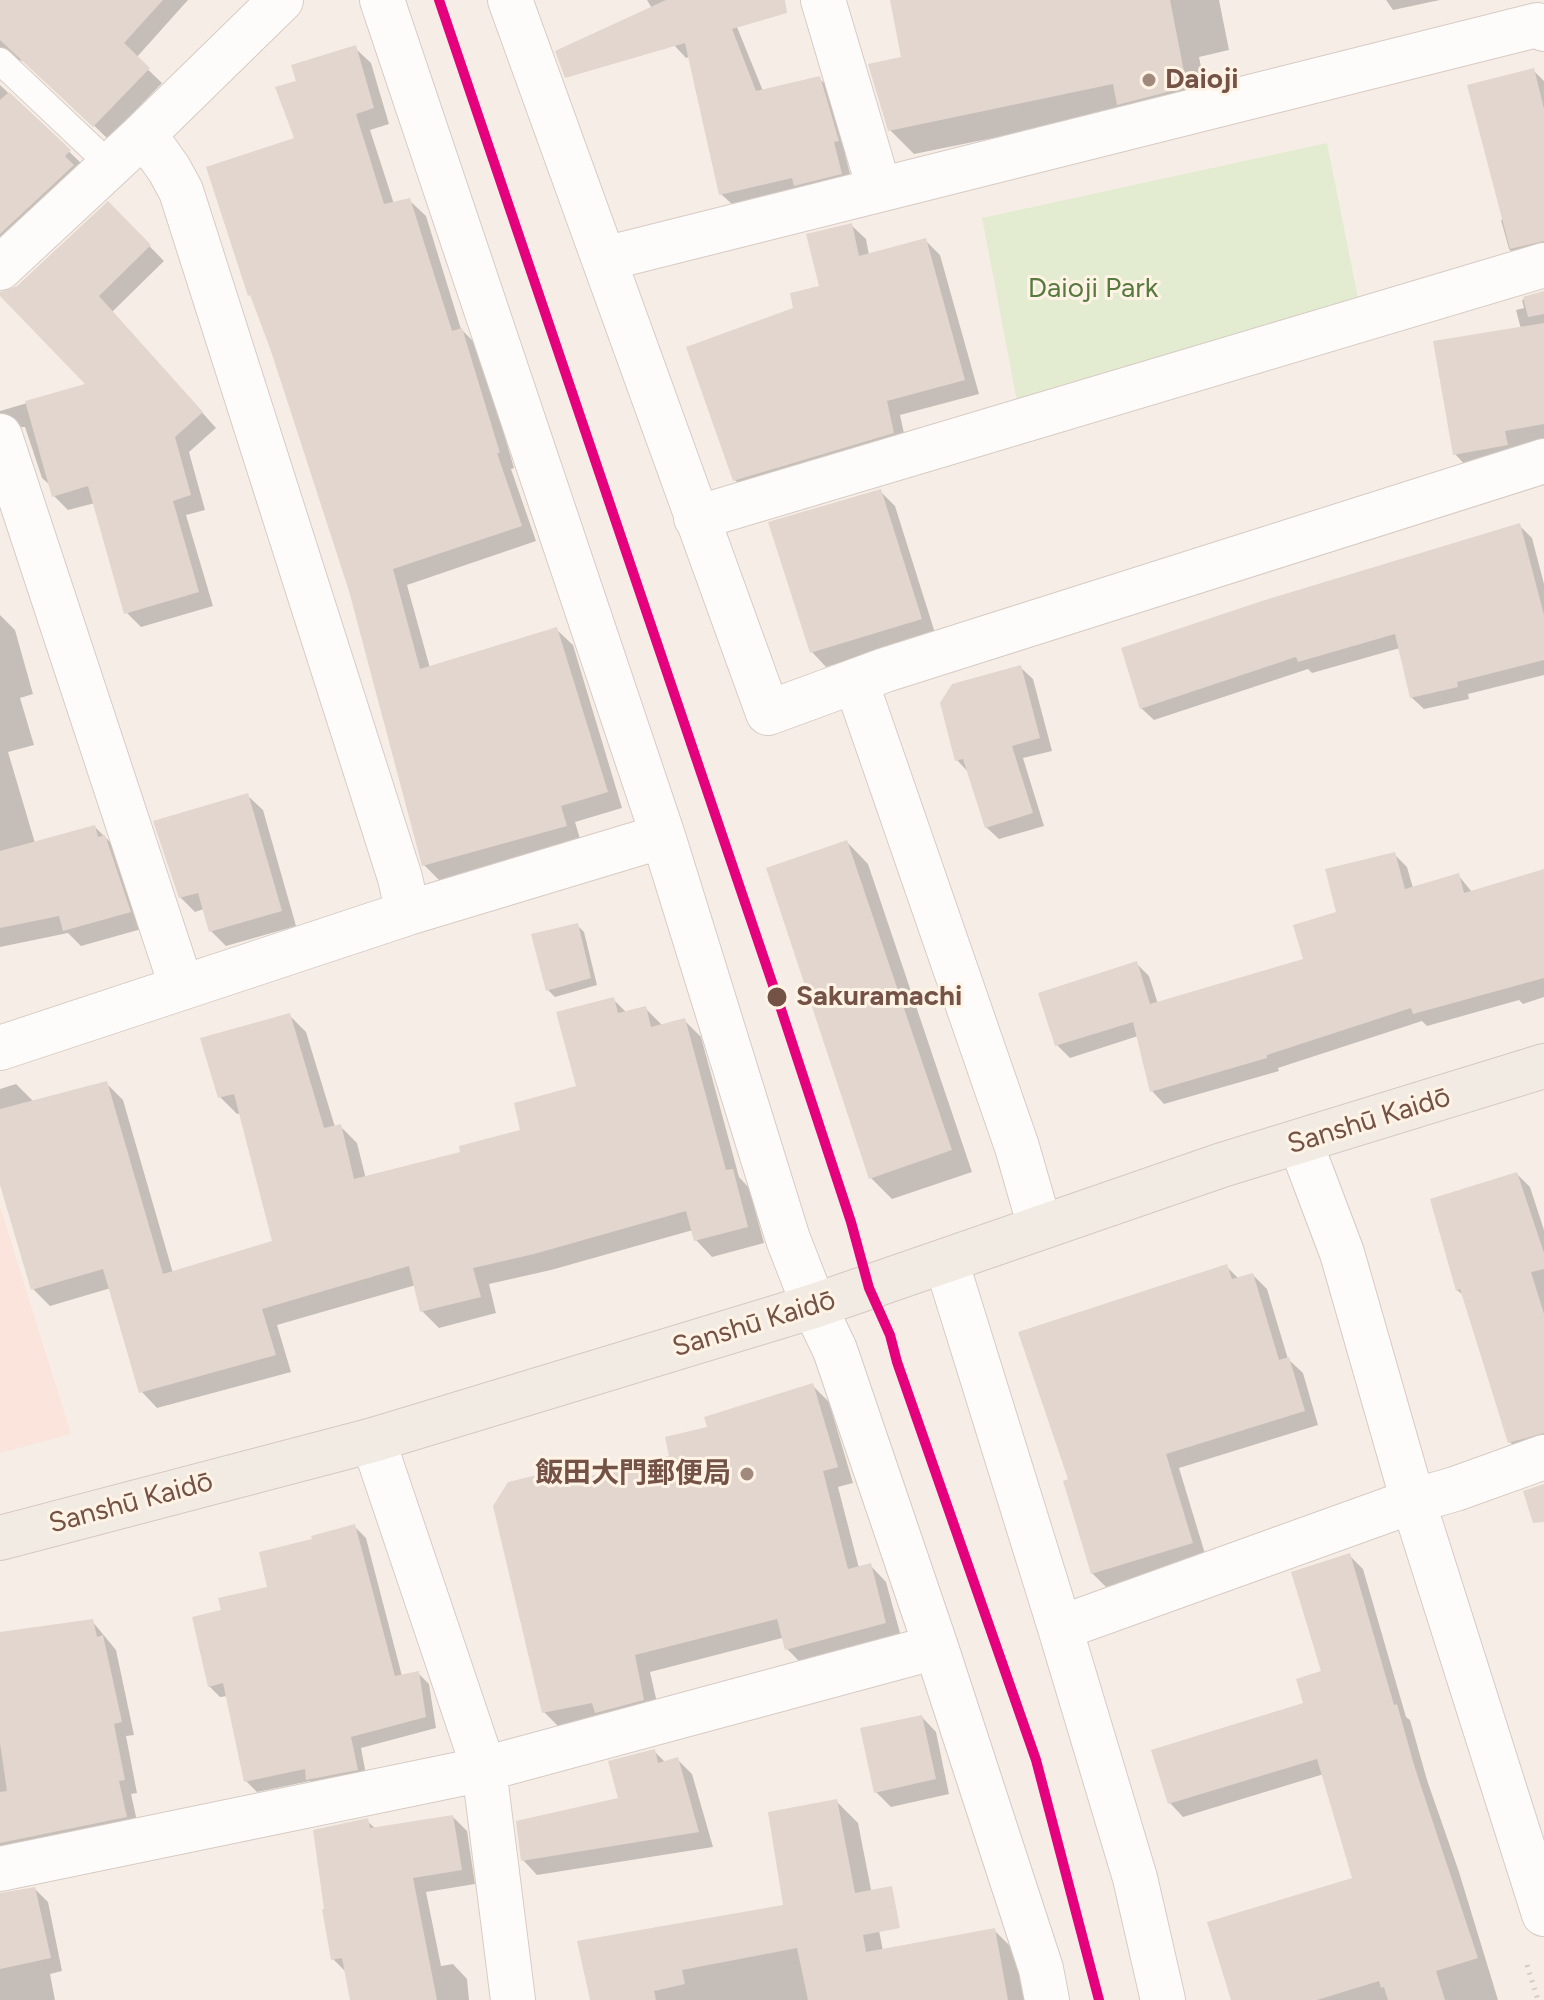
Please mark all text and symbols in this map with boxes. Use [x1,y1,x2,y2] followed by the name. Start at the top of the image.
[1165,63,1239,97] place label: Daioji
[1140,71,1158,89] marker: Daioji
[1028,272,1158,306] park label: Daioji Park
[796,980,962,1014] place label: Sakuramachi
[765,985,789,1009] marker: Sakuramachi
[1283,1080,1455,1162] street label: Sanshū Kaidō
[668,1283,840,1365] street label: Sanshū Kaidō
[535,1457,731,1491] place label: 飯田大門郵便局
[45,1465,217,1541] street label: Sanshū Kaidō
[738,1465,756,1483] marker: 飯田大門郵便局

